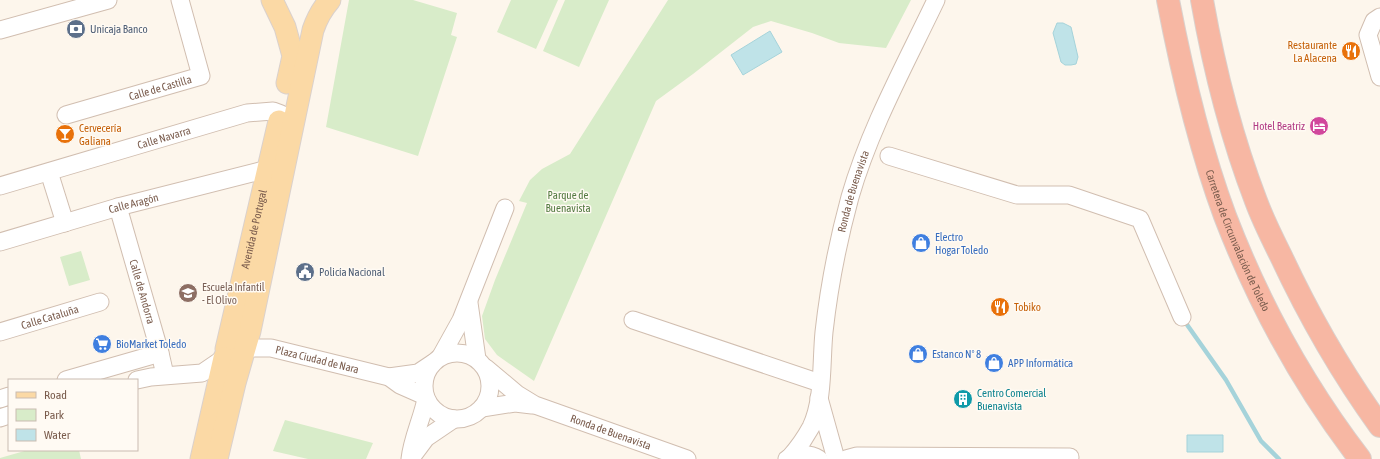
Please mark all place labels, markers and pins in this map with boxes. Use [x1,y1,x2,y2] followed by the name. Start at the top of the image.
[65,18,87,40] bank icon: Unicaja Banco
[90,23,148,35] place label: Unicaja Banco
[1288,39,1337,64] place label: Restaurante La Alacena
[1340,40,1362,62] restaurant icon: Restaurante La Alacena
[1308,115,1330,137] hotel icon: Hotel Beatriz
[1253,120,1305,132] place label: Hotel Beatriz
[79,122,122,147] place label: Cervecería Galiana
[54,123,76,145] bar icon: Cervecería Galiana
[935,231,988,256] place label: Electro Hogar Toledo
[910,232,932,254] shop icon: Electro Hogar Toledo
[294,261,316,283] public building icon: Policía Nacional
[319,266,385,278] place label: Policía Nacional
[202,281,265,306] place label: Escuela Infantil - El Olivo
[177,282,199,304] school or university icon: Escuela Infantil - El Olivo
[989,296,1011,318] restaurant icon: Tobiko
[1014,301,1041,313] place label: Tobiko
[91,333,113,355] supermarket icon: BioMarket Toledo
[116,338,186,350] place label: BioMarket Toledo
[907,343,929,365] shop icon: Estanco Nº 8
[932,348,981,360] place label: Estanco Nº 8
[983,352,1005,374] shop icon: APP Informática
[1008,357,1073,369] place label: APP Informática
[977,387,1046,412] place label: Centro Comercial Buenavista
[952,388,974,410] building icon: Centro Comercial Buenavista

